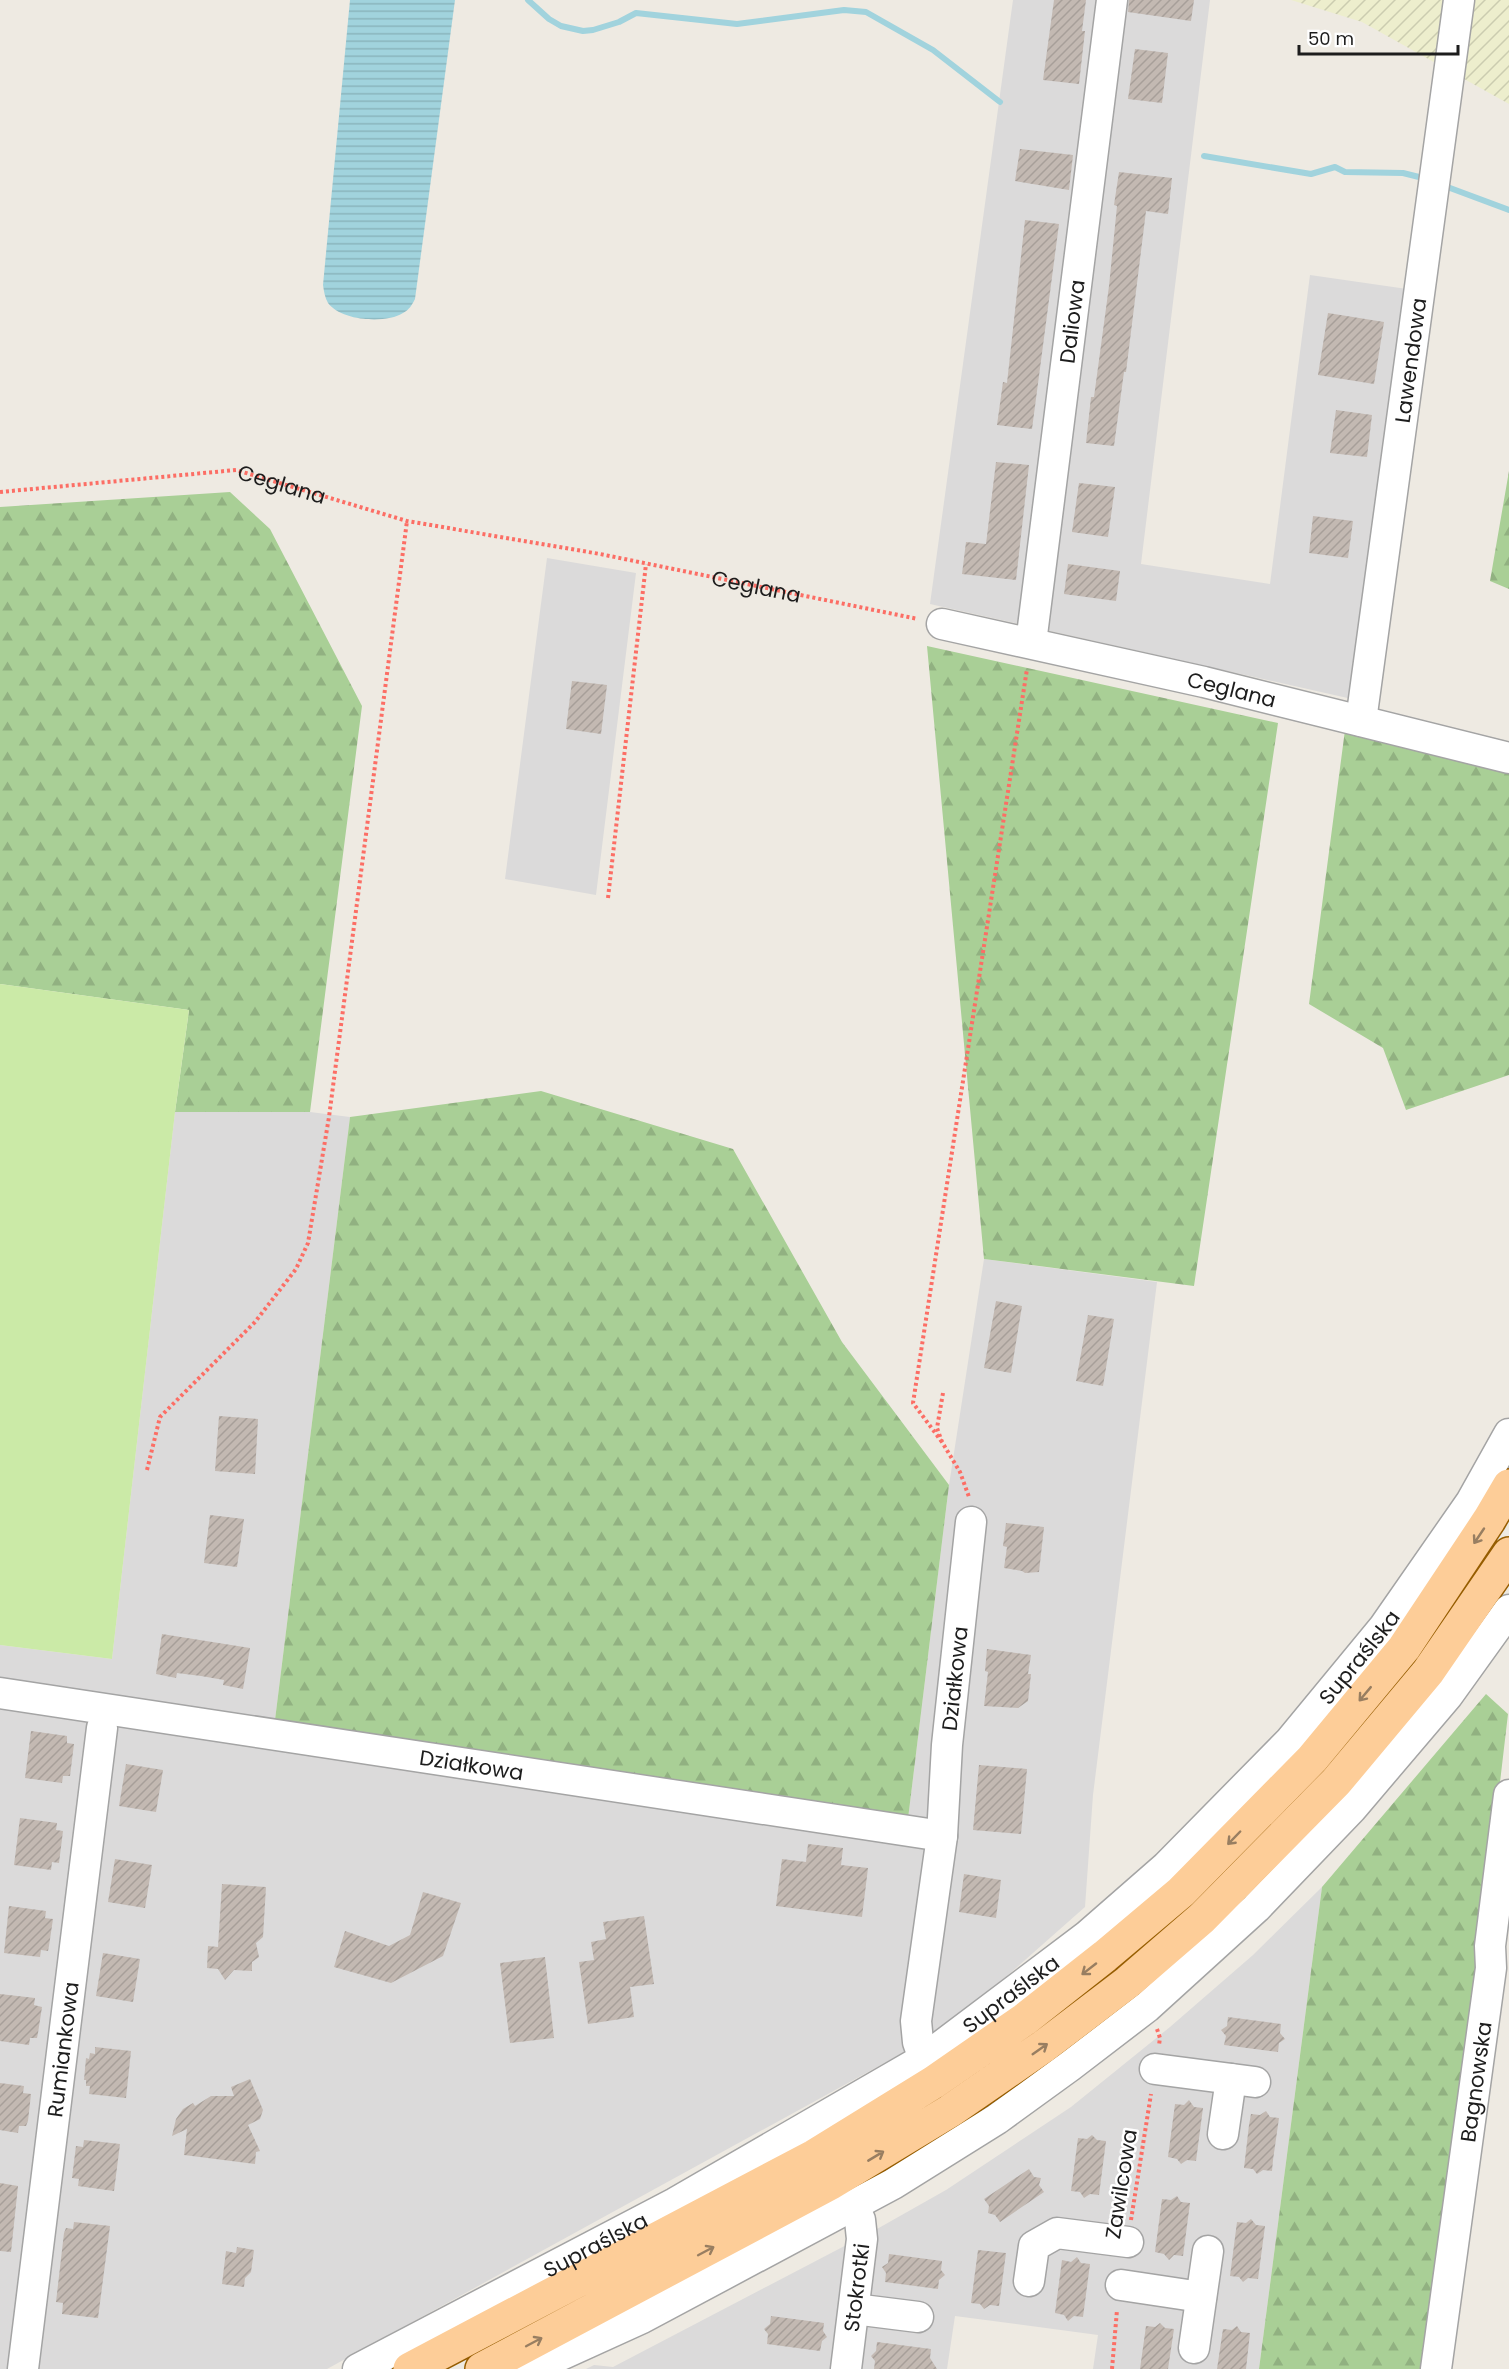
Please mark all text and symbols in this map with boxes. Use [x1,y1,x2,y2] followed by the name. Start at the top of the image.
[1299,18,1458,56] scale bar
[1308,26,1354,51] text: 50 m
[1052,278,1091,365] street label: Daliowa
[1387,296,1433,425] street label: Lawendowa
[234,457,329,511] street label: Ceglana
[709,563,804,609] street label: Ceglana
[1185,664,1279,714] street label: Ceglana
[1473,1527,1485,1544] one-way arrow
[1312,1604,1406,1710] street label: Supraślska
[934,1625,974,1732] street label: Działkowa
[1359,1686,1372,1702] one-way arrow
[418,1742,526,1787] street label: Działkowa
[1226,1831,1241,1846] one-way arrow
[956,1948,1065,2040] street label: Supraślska
[1082,1962,1098,1975] one-way arrow
[40,1980,85,2119] street label: Rumiankowa
[1453,2020,1498,2144] street label: Bagnowska
[1031,2043,1047,2055] one-way arrow
[1098,2127,1144,2241] street label: Zawilcowa
[867,2149,884,2161] one-way arrow
[538,2205,653,2284] street label: Supraślska
[836,2242,876,2334] street label: Stokrotki
[697,2245,714,2257] one-way arrow
[524,2336,542,2347] one-way arrow

